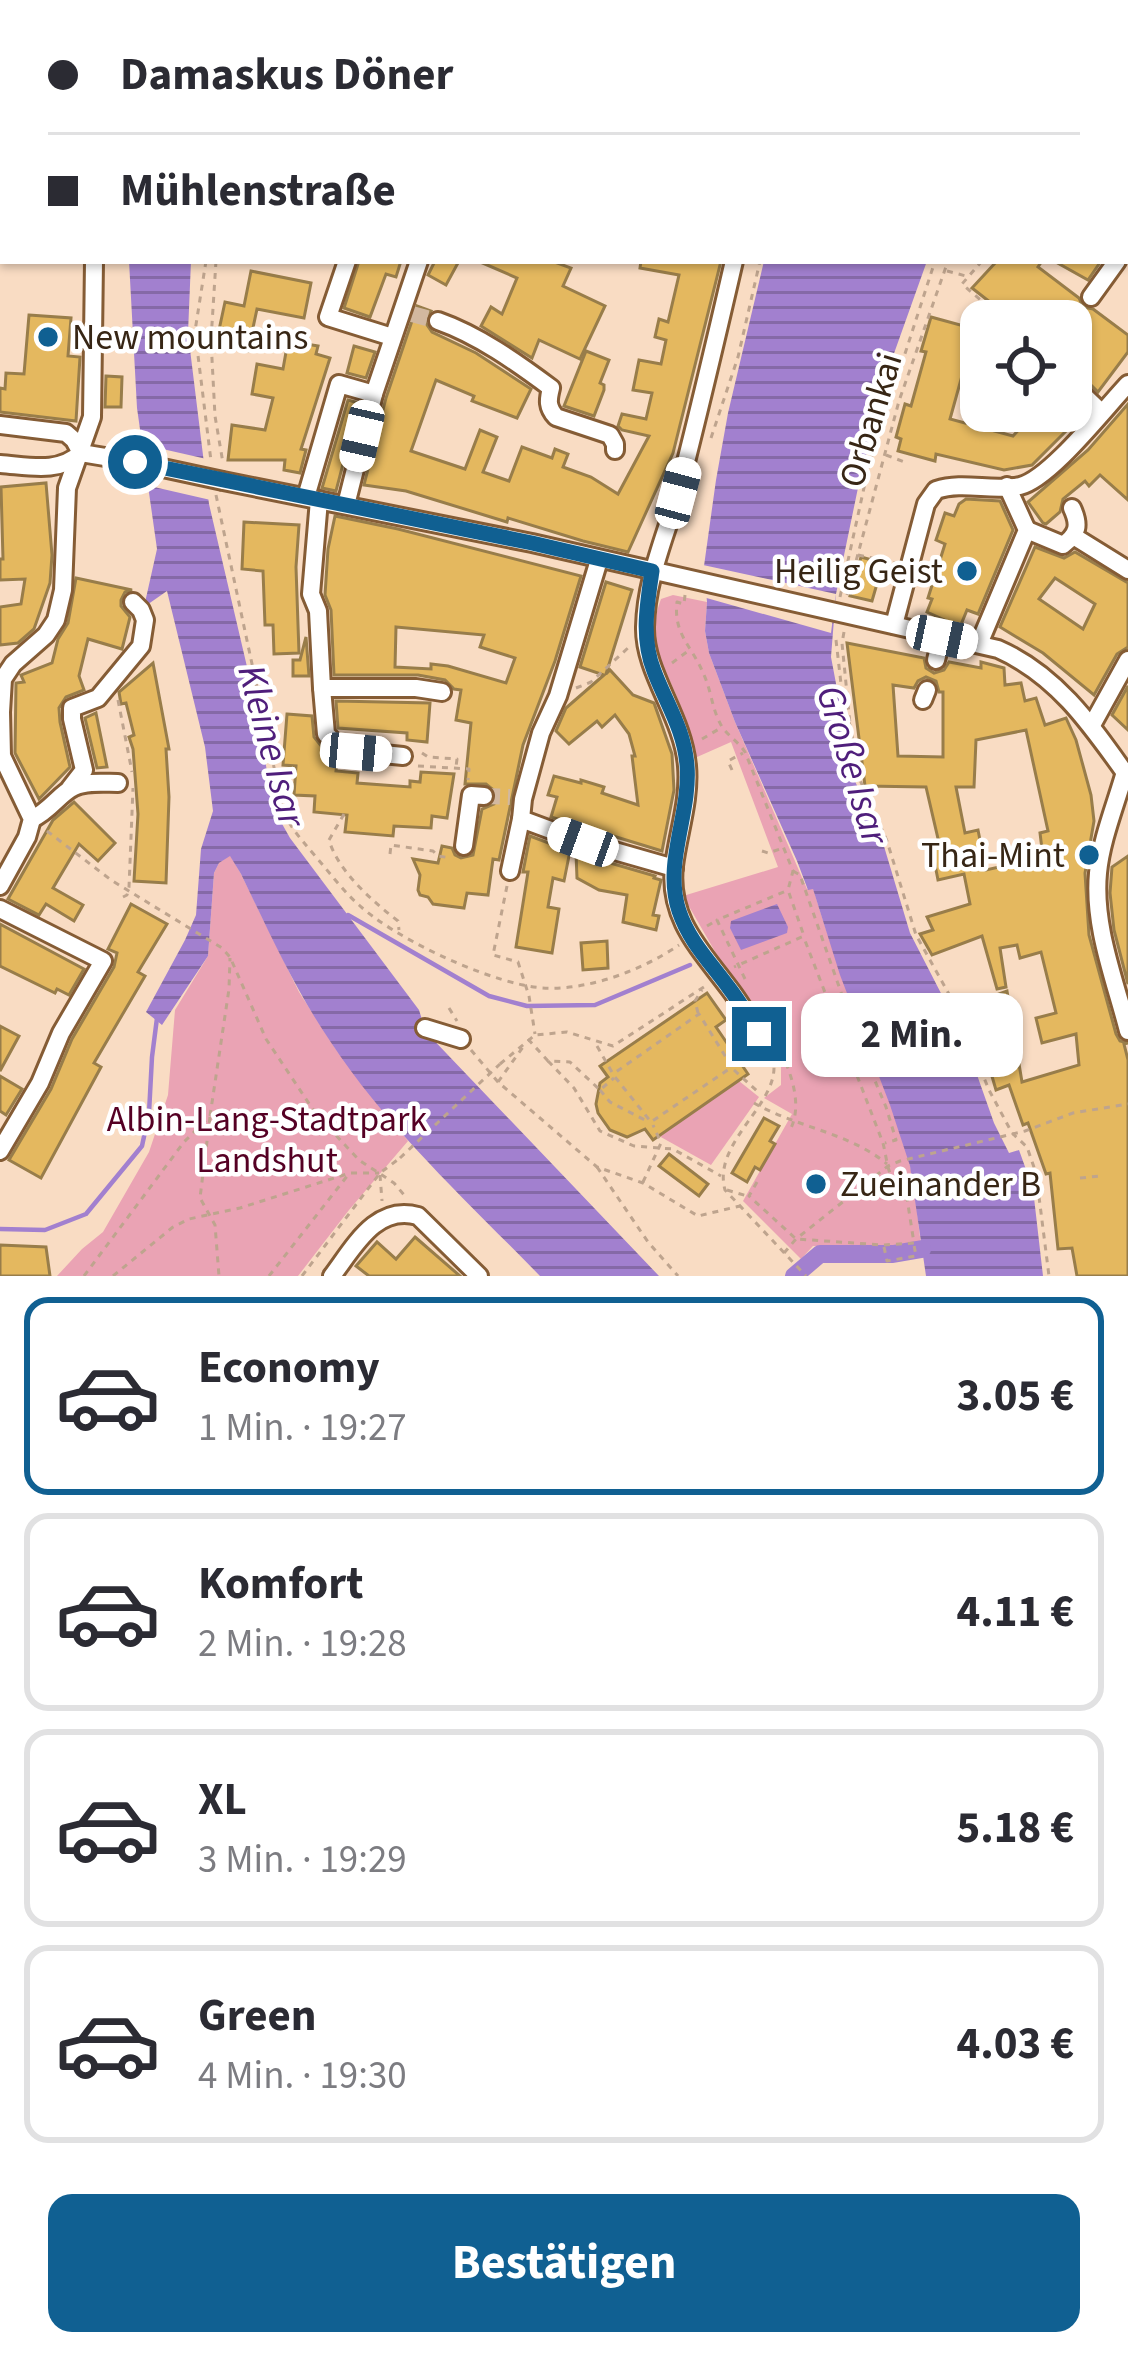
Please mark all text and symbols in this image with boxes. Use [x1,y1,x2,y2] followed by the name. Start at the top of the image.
[120,43,453,107] text: Damaskus Döner
[120,159,396,223] text: Mühlenstraße
[960,300,1092,432] map controls
[960,300,1092,432] button: locate
[72,312,308,363] place label: New mountains
[35,324,61,350] marker: New mountains
[826,347,916,493] street label: Orbankai
[336,397,388,475] car
[108,435,162,489] route start
[651,454,705,532] car
[774,546,943,597] place label: Heilig Geist
[954,558,980,584] marker: Heilig Geist
[903,612,981,662] car
[222,659,320,835] water label: Kleine Isar
[801,679,903,853] water label: Große Isar
[319,731,393,773] car
[543,813,623,871] car
[921,830,1065,881] place label: Thai-Mint
[1076,842,1102,868] marker: Thai-Mint
[801,992,1023,1076] callout: 2 Min.
[732,1007,786,1061] route end
[861,1007,963,1063] text: 2 Min.
[107,1094,427,1186] park label: Albin-Lang-Stadtpark Landshut
[840,1159,1041,1210] place label: Zueinander B
[803,1171,829,1197] marker: Zueinander B
[198,1336,380,1400] text: Economy
[54,1342,162,1450] icon: car
[956,1364,1074,1428] text: 3.05 €
[198,1400,407,1456] text: 1 Min. · 19:27
[198,1552,363,1616] text: Komfort
[54,1558,162,1666] icon: car
[956,1580,1074,1644] text: 4.11 €
[198,1616,407,1672] text: 2 Min. · 19:28
[198,1768,247,1832] text: XL
[54,1774,162,1882] icon: car
[956,1796,1074,1860] text: 5.18 €
[198,1832,407,1888] text: 3 Min. · 19:29
[198,1984,317,2048] text: Green
[54,1990,162,2098] icon: car
[956,2012,1074,2076] text: 4.03 €
[198,2048,407,2104] text: 4 Min. · 19:30
[48,2194,1080,2332] button: Bestätigen

